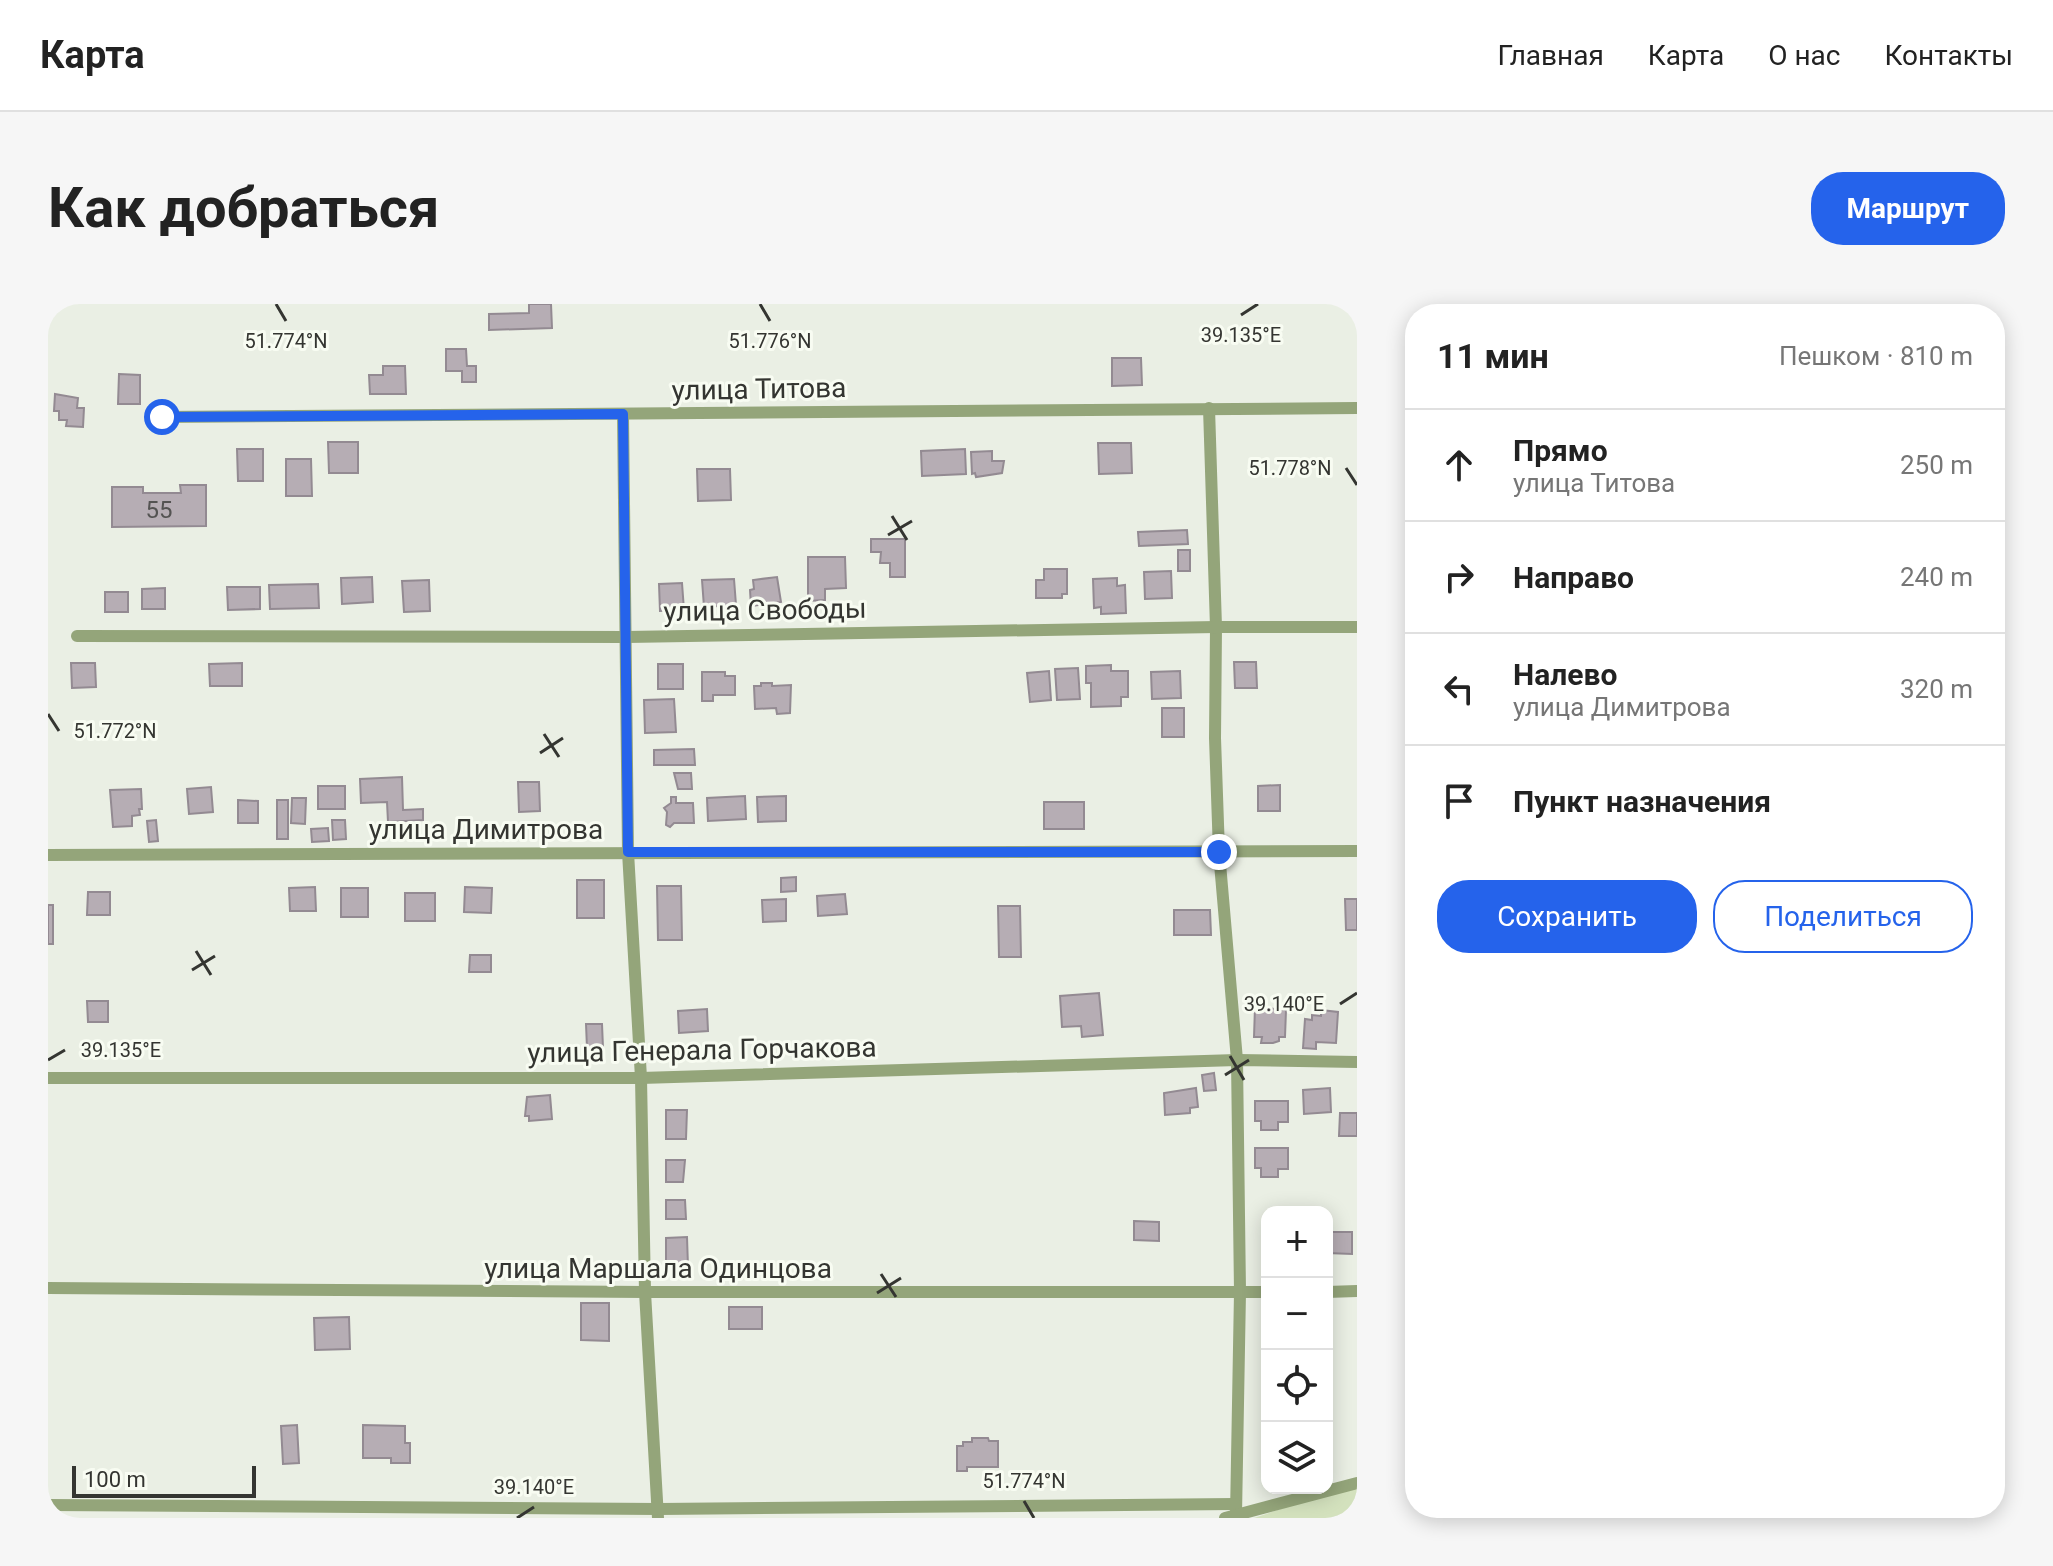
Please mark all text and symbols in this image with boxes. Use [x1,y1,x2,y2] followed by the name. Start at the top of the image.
[40,33,145,77] text: Карта
[1497,39,1604,72] text: Главная
[1648,39,1724,72] text: Карта
[1768,39,1840,72] text: О нас
[1884,39,2013,72] text: Контакты
[1811,172,2005,245] button: Маршрут
[48,175,439,241] text: Как добраться
[1201,323,1281,347] text: 39.135°E
[244,329,328,353] text: 51.774°N
[728,329,812,353] text: 51.776°N
[1437,336,1549,376] text: 11 мин
[1779,341,1973,371] text: Пешком · 810 m
[671,371,847,407] street label: улица Титова
[144,399,180,435] route start
[1513,433,1608,468] text: Прямо
[1437,443,1481,487] icon: ahead
[1900,450,1973,480] text: 250 m
[1248,456,1332,480] text: 51.778°N
[1513,468,1675,498] text: улица Титова
[146,496,172,524] house number: 55
[1437,555,1481,599] icon: right
[1513,560,1634,595] text: Направо
[1900,562,1973,592] text: 240 m
[663,592,867,628] street label: улица Свободы
[1513,657,1617,692] text: Налево
[1437,667,1481,711] icon: left
[1900,674,1973,704] text: 320 m
[1513,692,1731,722] text: улица Димитрова
[73,719,157,743] text: 51.772°N
[1437,779,1481,823] icon: arrive
[1513,784,1771,819] text: Пункт назначения
[369,813,603,846] street label: улица Димитрова
[1201,834,1237,870] route end
[1437,880,1697,953] button: Сохранить
[1713,880,1973,953] button: Поделиться
[1244,992,1324,1016] text: 39.140°E
[527,1030,877,1070] street label: улица Генерала Горчакова
[81,1038,161,1062] text: 39.135°E
[1261,1206,1333,1494] map controls
[1261,1206,1333,1278] button: +
[484,1252,832,1285] street label: улица Маршала Одинцова
[1261,1278,1333,1350] button: −
[1261,1350,1333,1422] button: locate
[1261,1422,1333,1494] button: layers
[72,1462,256,1498] scale bar
[84,1467,146,1492] text: 100 m
[982,1469,1066,1493] text: 51.774°N
[494,1475,574,1499] text: 39.140°E

